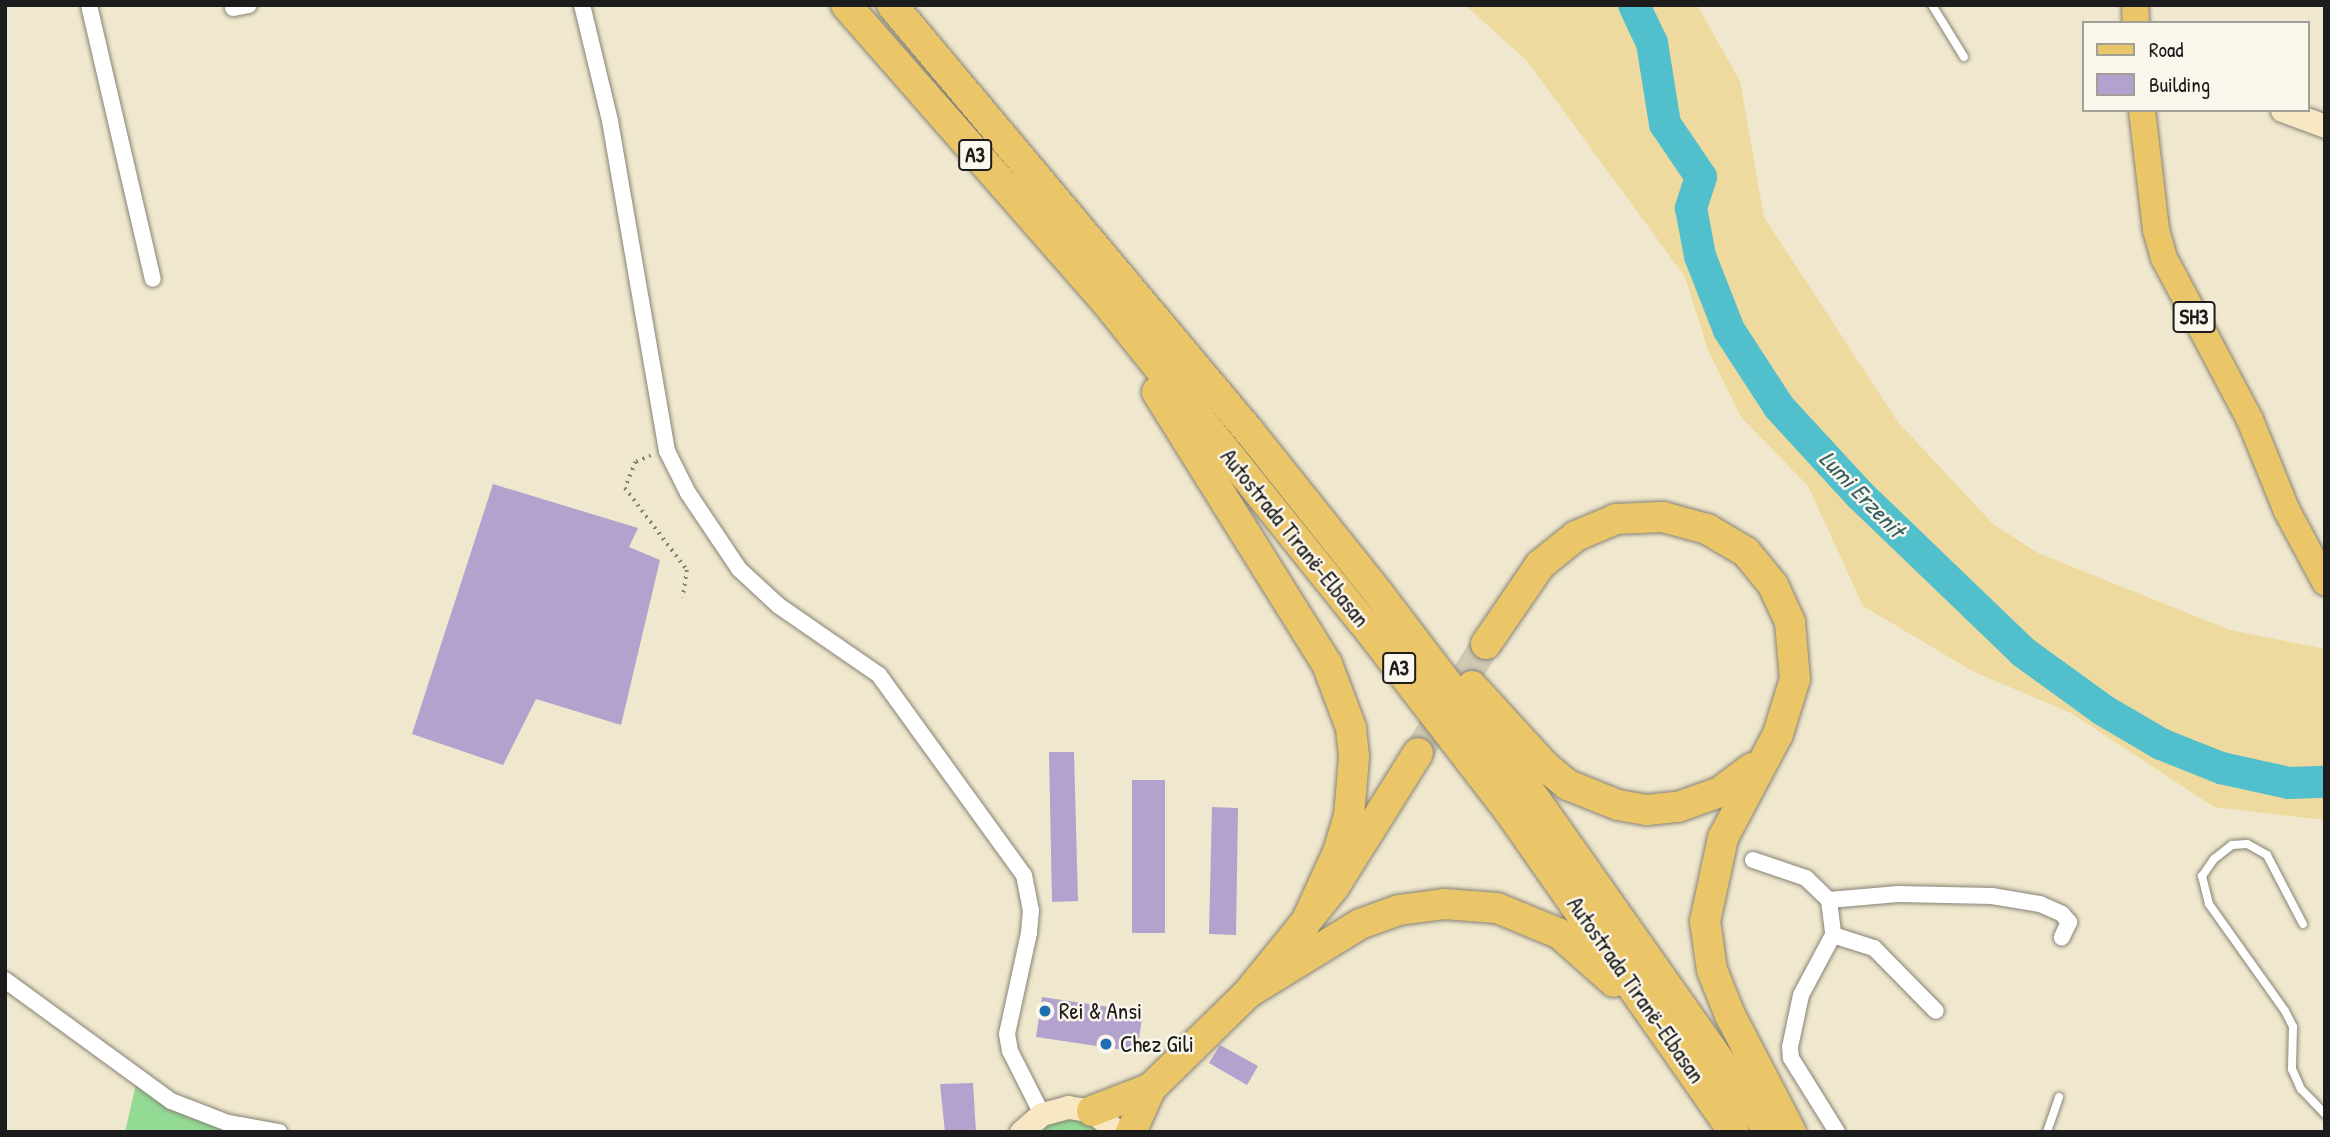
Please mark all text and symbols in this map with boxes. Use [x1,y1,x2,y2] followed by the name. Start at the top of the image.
[2082,21,2309,112] legend
[2149,35,2183,64] text: Road
[2149,70,2210,99] text: Building
[958,138,992,172] road number: A3
[2171,300,2217,334] road number: SH3
[1215,443,1375,633] street label: Autostrada Tiranë-Elbasan
[1813,444,1911,544] water label: Lumi Erzenit
[1382,650,1416,686] road number: A3
[1561,891,1711,1089] street label: Autostrada Tiranë-Elbasan
[1059,997,1142,1025] place label: Rei & Ansi
[1037,1003,1053,1019] marker: Rei & Ansi
[1120,1030,1194,1058] place label: Chez Gili
[1098,1036,1114,1052] marker: Chez Gili

